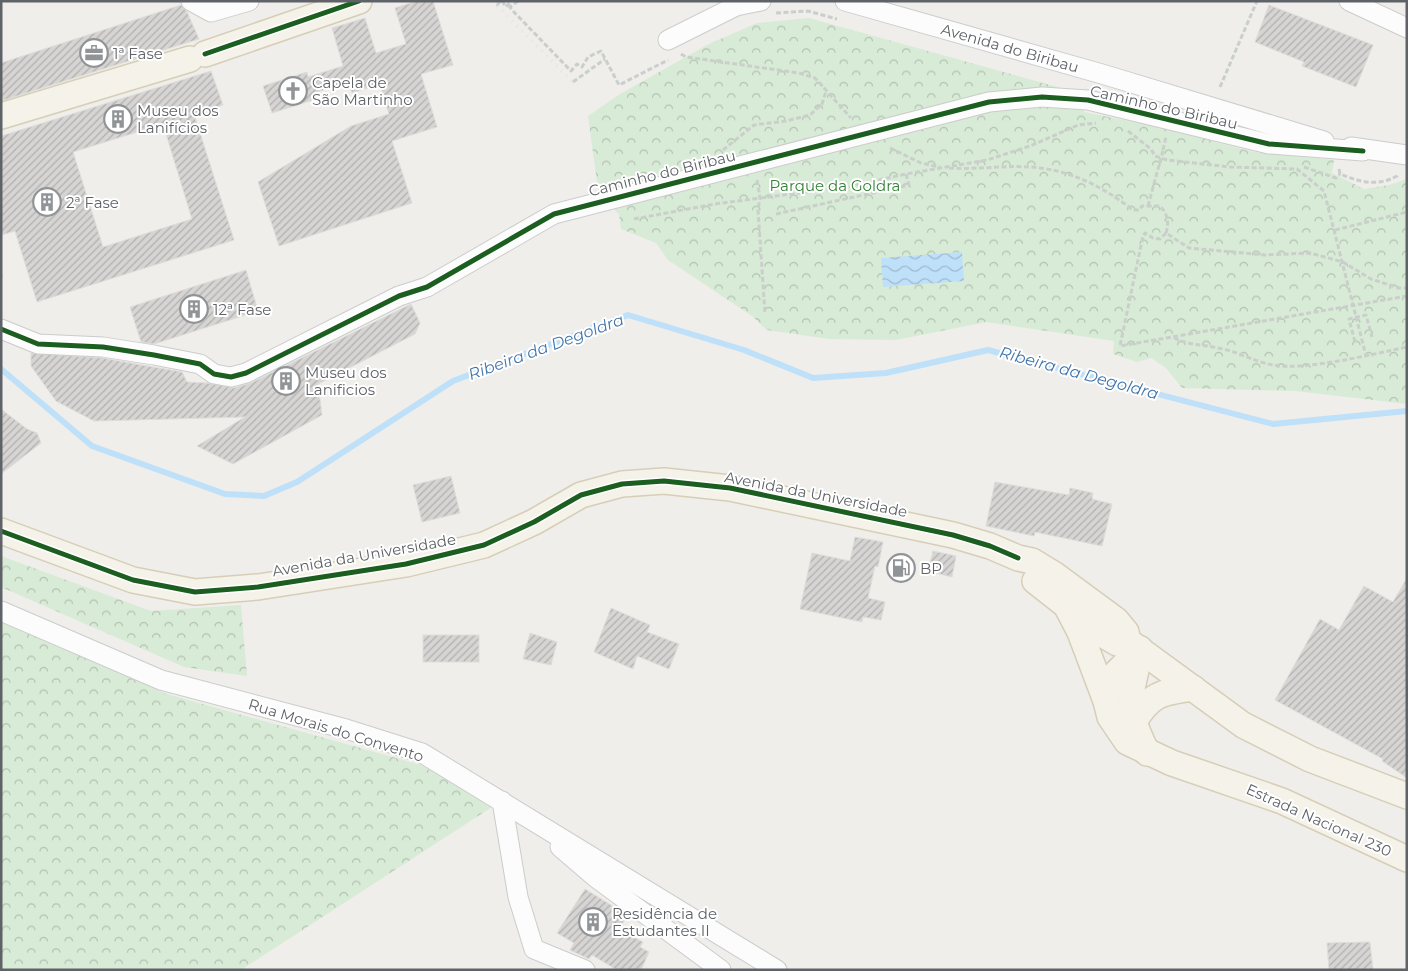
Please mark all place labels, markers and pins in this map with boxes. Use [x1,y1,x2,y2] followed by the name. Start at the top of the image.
[79,38,109,68] office icon: 1ª Fase
[113,44,163,63] place label: 1ª Fase
[312,73,413,109] place label: Capela de São Martinho
[278,76,308,106] church icon: Capela de São Martinho
[137,101,219,137] place label: Museu dos Lanifícios
[103,104,133,134] building icon: Museu dos Lanifícios
[32,187,62,217] building icon: 2ª Fase
[66,193,119,212] place label: 2ª Fase
[179,294,209,324] building icon: 12ª Fase
[213,300,271,319] place label: 12ª Fase
[305,363,387,399] place label: Museu dos Lanificios
[271,366,301,396] building icon: Museu dos Lanificios
[886,553,916,583] fuel station icon: BP
[920,559,942,578] place label: BP
[612,904,717,940] place label: Residência de Estudantes II
[578,907,608,937] building icon: Residência de Estudantes II

